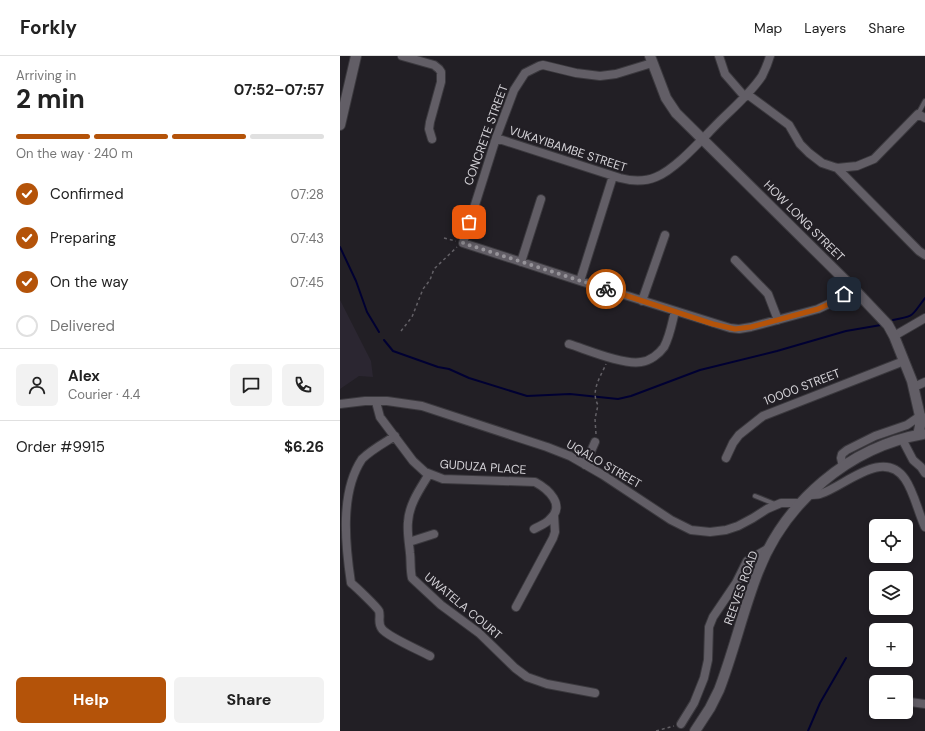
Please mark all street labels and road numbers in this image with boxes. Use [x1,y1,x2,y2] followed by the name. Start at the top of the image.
[460,82,512,188] street label: CONCRETE STREET
[507,122,629,176] street label: VUKAYIBAMBE STREET
[760,177,848,265] street label: HOW LONG STREET
[761,365,843,409] street label: 10000 STREET
[564,436,645,492] street label: UQALO STREET
[439,456,527,478] street label: GUDUZA PLACE
[720,549,762,627] street label: REEVES ROAD
[421,569,505,643] street label: UWATELA COURT

